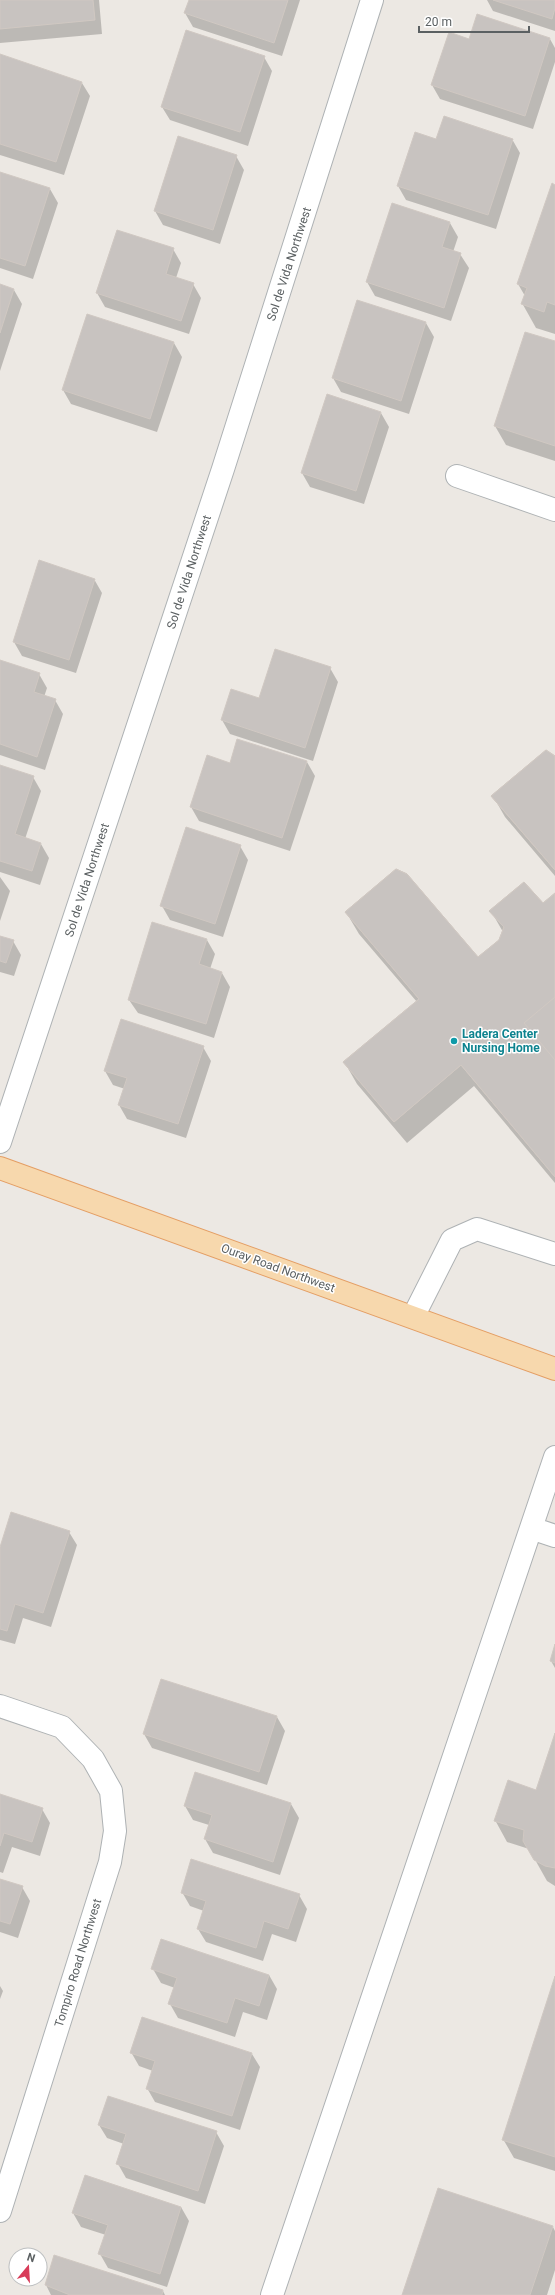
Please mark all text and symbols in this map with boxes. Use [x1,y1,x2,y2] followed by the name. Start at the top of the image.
[419,8,529,34] scale bar
[425,15,452,29] text: 20 m
[264,205,314,323] street label: Sol de Vida Northwest
[164,513,214,631] street label: Sol de Vida Northwest
[62,821,112,939] street label: Sol de Vida Northwest
[462,1027,540,1055] place label: Ladera Center Nursing Home
[449,1036,459,1046] marker: Ladera Center Nursing Home
[219,1241,337,1295] street label: Ouray Road Northwest
[52,1897,104,2029] street label: Tompiro Road Northwest
[8,2247,48,2287] north arrow
[25,2251,37,2265] text: N

